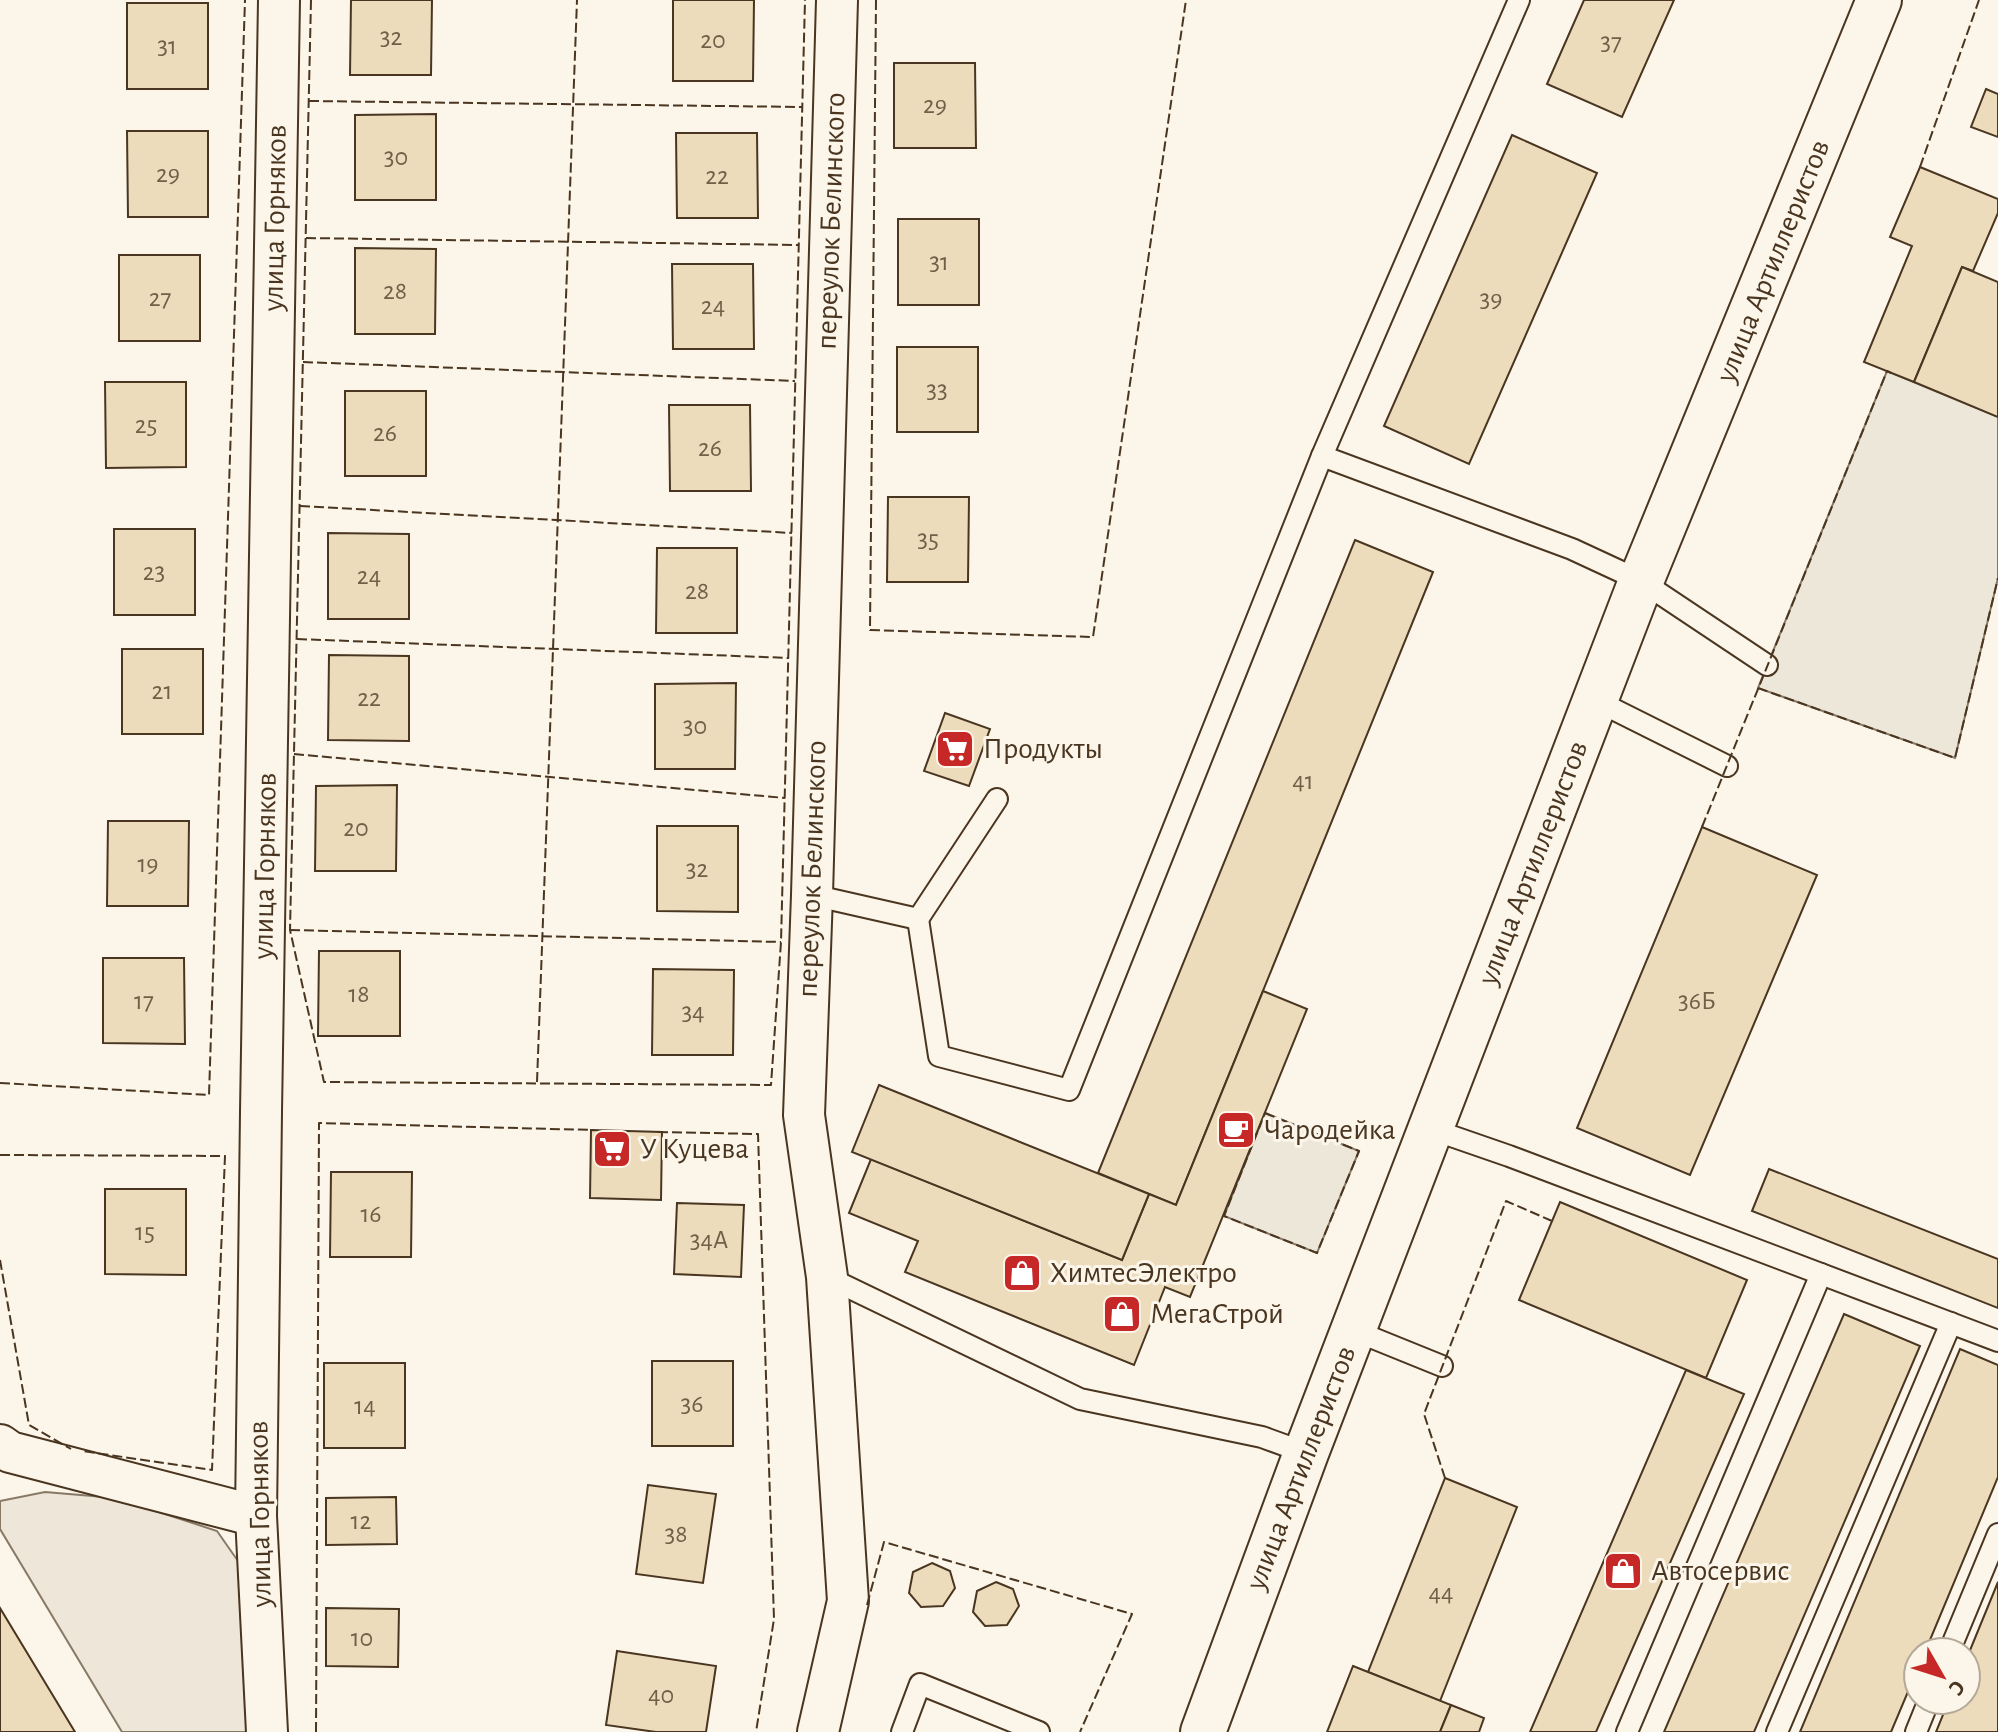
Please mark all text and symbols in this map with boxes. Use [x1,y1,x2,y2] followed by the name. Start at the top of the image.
[380,24,402,50] house number: 32
[700,27,726,53] house number: 20
[1600,29,1622,55] house number: 37
[157,33,177,59] house number: 31
[812,92,850,350] street label: переулок Белинского
[923,92,947,118] house number: 29
[258,124,292,313] street label: улица Горняков
[1710,136,1835,387] street label: улица Артиллеристов
[384,144,408,170] house number: 30
[156,161,180,187] house number: 29
[705,163,729,189] house number: 22
[929,249,949,275] house number: 31
[383,278,407,304] house number: 28
[149,285,171,311] house number: 27
[1480,286,1502,312] house number: 39
[701,293,725,319] house number: 24
[926,377,948,403] house number: 33
[135,412,157,438] house number: 25
[373,420,397,446] house number: 26
[698,435,722,461] house number: 26
[917,526,939,552] house number: 35
[143,559,165,585] house number: 23
[357,563,381,589] house number: 24
[685,578,709,604] house number: 28
[152,678,172,704] house number: 21
[357,685,381,711] house number: 22
[683,713,707,739] house number: 30
[934,728,976,770] supermarket icon: Продукты
[983,734,1103,764] place label: Продукты
[1472,737,1593,990] street label: улица Артиллеристов
[793,740,831,998] street label: переулок Белинского
[1292,768,1314,794] house number: 41
[248,772,282,961] street label: улица Горняков
[343,815,369,841] house number: 20
[137,851,159,877] house number: 19
[686,856,708,882] house number: 32
[348,981,370,1007] house number: 18
[134,988,154,1014] house number: 17
[1678,988,1716,1014] house number: 36Б
[681,999,705,1025] house number: 34
[1215,1109,1257,1151] cafe icon: Чародейка
[1264,1115,1396,1145] place label: Чародейка
[591,1128,633,1170] supermarket icon: У Куцева
[640,1134,749,1164] place label: У Куцева
[360,1201,382,1227] house number: 16
[135,1219,155,1245] house number: 15
[690,1227,728,1253] house number: 34А
[1001,1252,1043,1294] shop icon: ХимтесЭлектро
[1050,1258,1237,1288] place label: ХимтесЭлектро
[1101,1293,1143,1335] shop icon: МегаСтрой
[1150,1299,1284,1329] place label: МегаСтрой
[1240,1342,1361,1595] street label: улица Артиллеристов
[681,1391,703,1417] house number: 36
[354,1393,376,1419] house number: 14
[243,1420,277,1609] street label: улица Горняков
[351,1508,372,1534] house number: 12
[664,1521,688,1547] house number: 38
[1602,1550,1644,1592] shop icon: Автосервис
[1651,1556,1790,1586] place label: Автосервис
[1428,1580,1454,1606] house number: 44
[351,1625,373,1651] house number: 10
[1902,1636,1982,1716] north arrow
[1944,1676,1969,1700] text: С
[648,1682,674,1708] house number: 40

